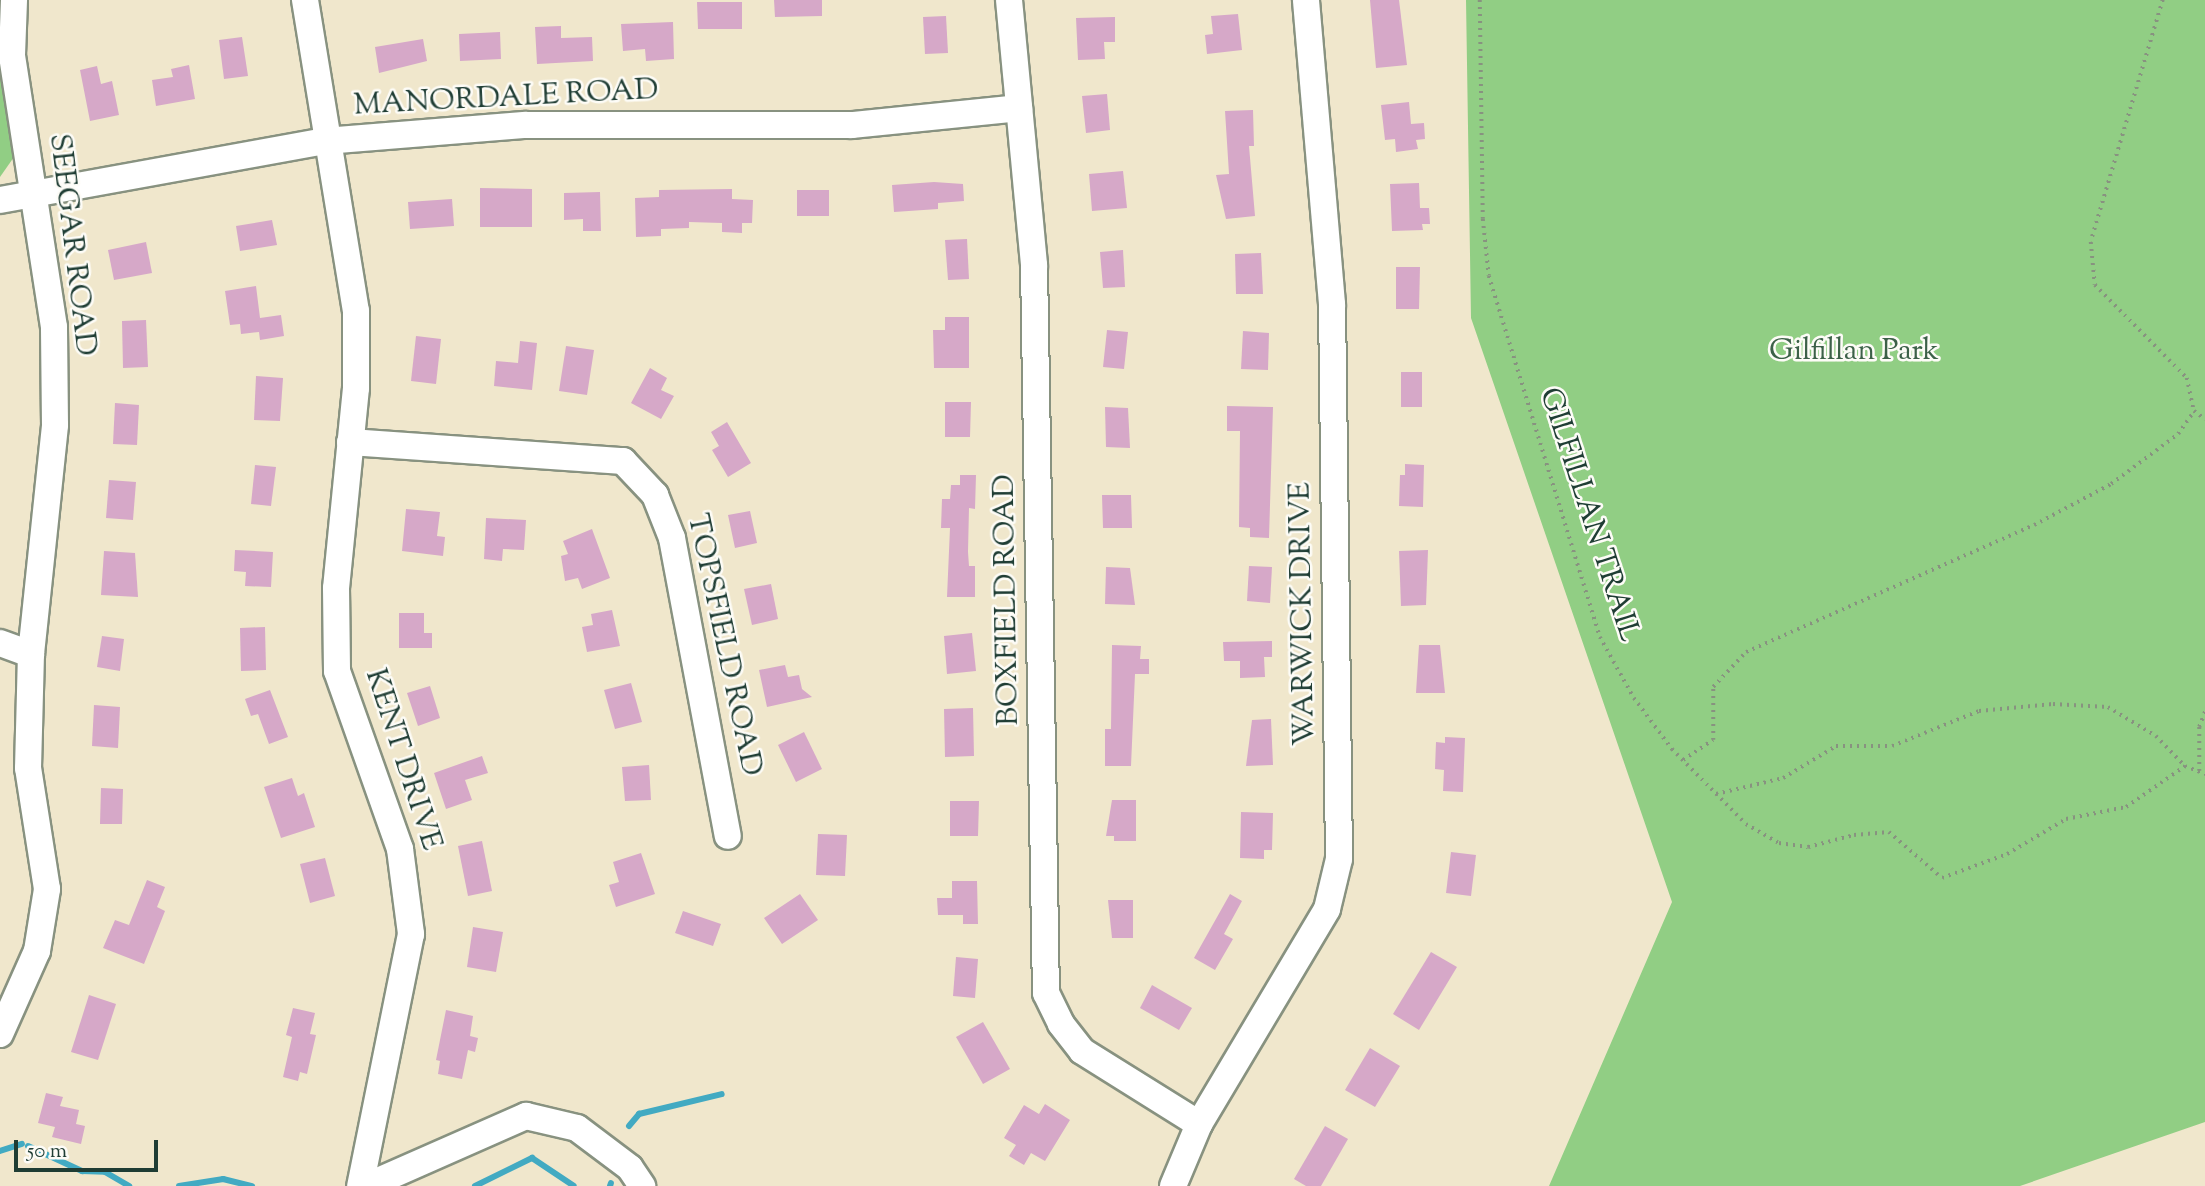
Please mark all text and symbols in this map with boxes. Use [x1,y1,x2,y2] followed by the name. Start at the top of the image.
[353,73,659,125] street label: MANORDALE ROAD
[39,132,103,358] street label: SEEGAR ROAD
[1769,334,1939,370] park label: Gilfillan Park
[1530,384,1646,646] street label: GILFILLAN TRAIL
[988,474,1028,726] street label: BOXFIELD ROAD
[1284,482,1324,746] street label: WARWICK DRIVE
[678,511,768,779] street label: TOPSFIELD ROAD
[356,665,448,855] street label: KENT DRIVE
[18,1126,161,1170] scale bar
[27,1137,67,1167] text: 50 m

